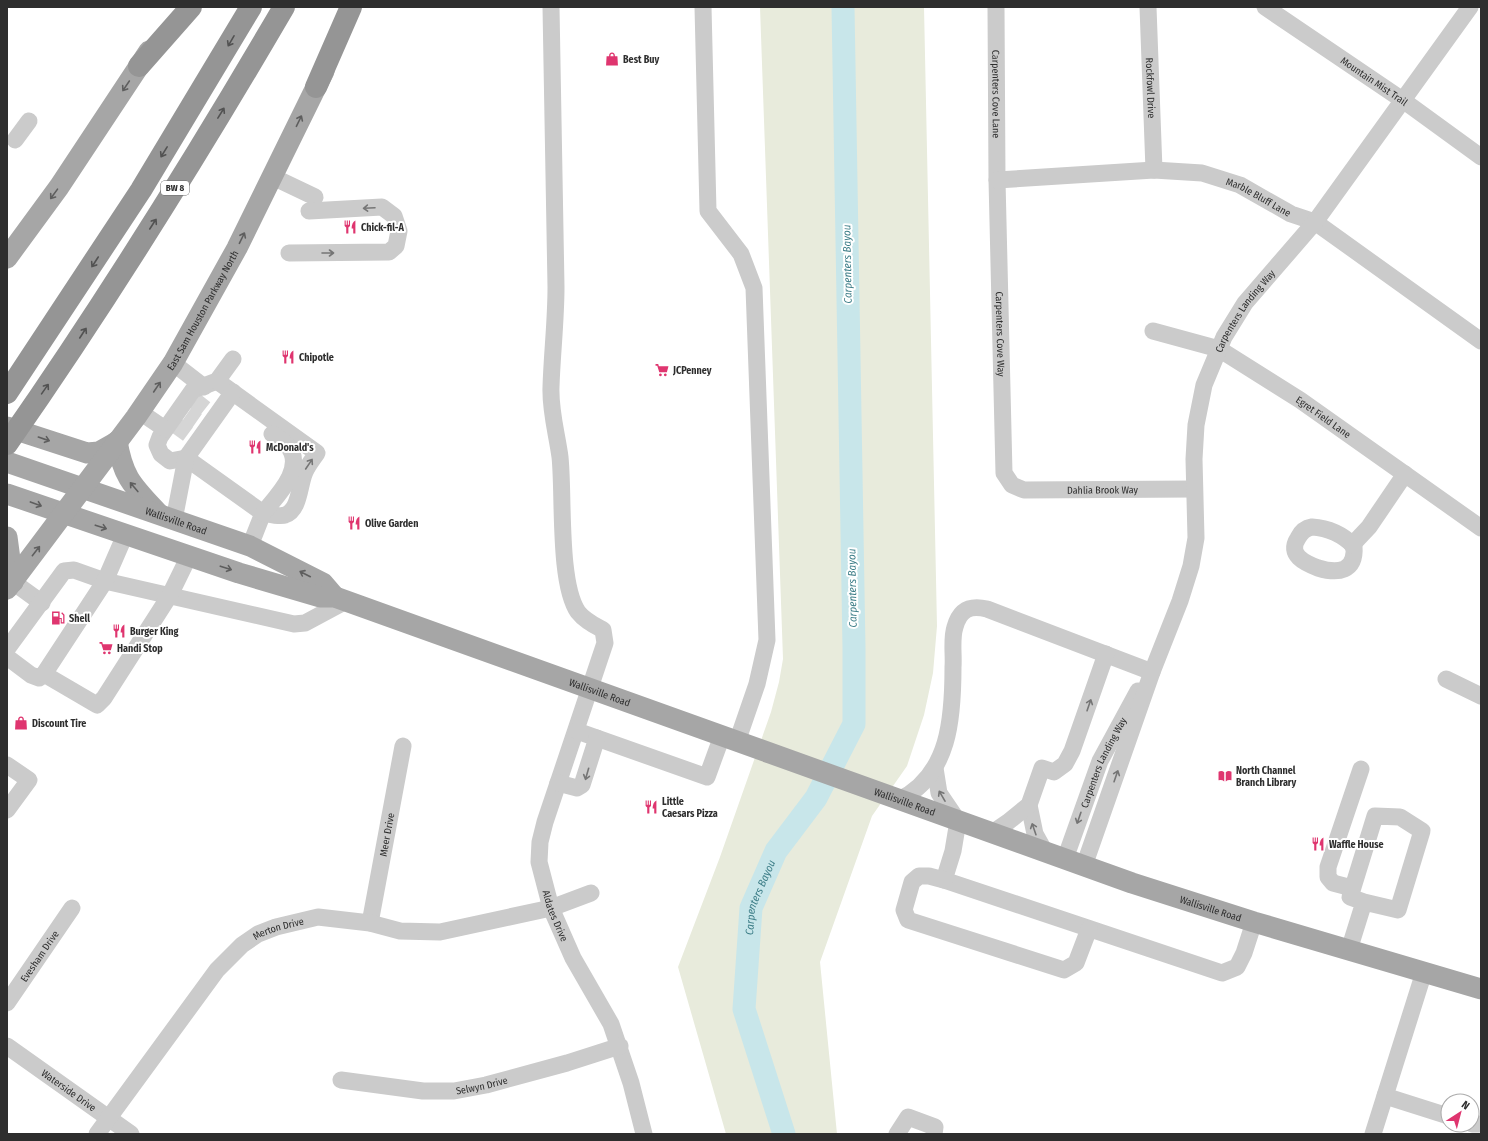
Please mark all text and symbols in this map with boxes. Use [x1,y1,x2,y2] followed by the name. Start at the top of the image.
[227,35,235,47] one-way arrow
[989,50,1002,138] street label: Carpenters Cove Lane
[604,51,620,67] shop icon: Best Buy
[623,54,659,66] place label: Best Buy
[1338,55,1410,109] street label: Mountain Mist Trail
[1143,58,1157,119] street label: Rockfowl Drive
[122,80,130,91] one-way arrow
[218,107,226,119] one-way arrow
[296,115,303,127] one-way arrow
[160,146,168,158] one-way arrow
[1224,176,1293,220] street label: Marble Bluff Lane
[161,181,189,195] road number: BW 8
[50,188,58,199] one-way arrow
[363,204,376,211] one-way arrow
[149,219,157,230] one-way arrow
[342,219,358,235] restaurant icon: Chick-fil-A
[361,222,404,234] place label: Chick-fil-A
[840,224,855,304] water label: Carpenters Bayou
[239,232,247,244] one-way arrow
[165,249,241,373] street label: East Sam Houston Parkway North
[321,249,334,257] one-way arrow
[90,256,98,268] one-way arrow
[1213,267,1278,354] street label: Carpenters Landing Way
[993,291,1007,377] street label: Carpenters Cove Way
[79,327,87,339] one-way arrow
[280,349,296,365] restaurant icon: Chipotle
[299,352,334,364] place label: Chipotle
[654,362,670,378] supermarket icon: JCPenney
[672,365,712,377] place label: JCPenney
[153,382,161,393] one-way arrow
[41,384,49,395] one-way arrow
[1293,394,1353,441] street label: Egret Field Lane
[37,436,49,444] one-way arrow
[247,439,263,455] restaurant icon: McDonald's
[266,442,314,454] place label: McDonald's
[306,458,314,470] one-way arrow
[130,482,139,492] one-way arrow
[1067,484,1139,497] street label: Dahlia Brook Way
[29,501,42,508] one-way arrow
[144,505,208,538] street label: Wallisville Road
[346,515,362,531] restaurant icon: Olive Garden
[365,518,418,530] place label: Olive Garden
[95,524,108,531] one-way arrow
[32,545,41,556] one-way arrow
[845,548,860,628] water label: Carpenters Bayou
[219,565,231,573] one-way arrow
[299,570,311,577] one-way arrow
[50,610,66,626] fuel station icon: Shell
[69,613,90,625] place label: Shell
[111,623,127,639] restaurant icon: Burger King
[130,626,179,638] place label: Burger King
[98,640,114,656] supermarket icon: Handi Stop
[117,643,163,655] place label: Handi Stop
[567,676,632,709] street label: Wallisville Road
[1086,698,1093,711] one-way arrow
[13,715,29,731] shop icon: Discount Tire
[1079,715,1130,810] street label: Carpenters Landing Way
[32,718,86,730] place label: Discount Tire
[1236,765,1297,789] place label: North Channel Branch Library
[582,768,590,781] one-way arrow
[1217,768,1233,784] library icon: North Channel Branch Library
[1112,771,1120,783] one-way arrow
[872,786,937,819] street label: Wallisville Road
[937,791,946,802] one-way arrow
[662,796,718,820] place label: Little Caesars Pizza
[643,799,659,815] restaurant icon: Little Caesars Pizza
[378,812,397,857] street label: Meer Drive
[1075,812,1082,825] one-way arrow
[1030,823,1037,836] one-way arrow
[1310,836,1326,852] restaurant icon: Waffle House
[1329,839,1384,851] place label: Waffle House
[743,858,778,935] water label: Carpenters Bayou
[540,889,570,944] street label: Aldates Drive
[1178,894,1243,925] street label: Wallisville Road
[251,916,305,943] street label: Merton Drive
[18,928,62,985] street label: Evesham Drive
[39,1067,98,1114] street label: Waterside Drive
[455,1074,509,1098] street label: Selwyn Drive
[1440,1093,1480,1133] north arrow
[1459,1098,1472,1113] text: N

